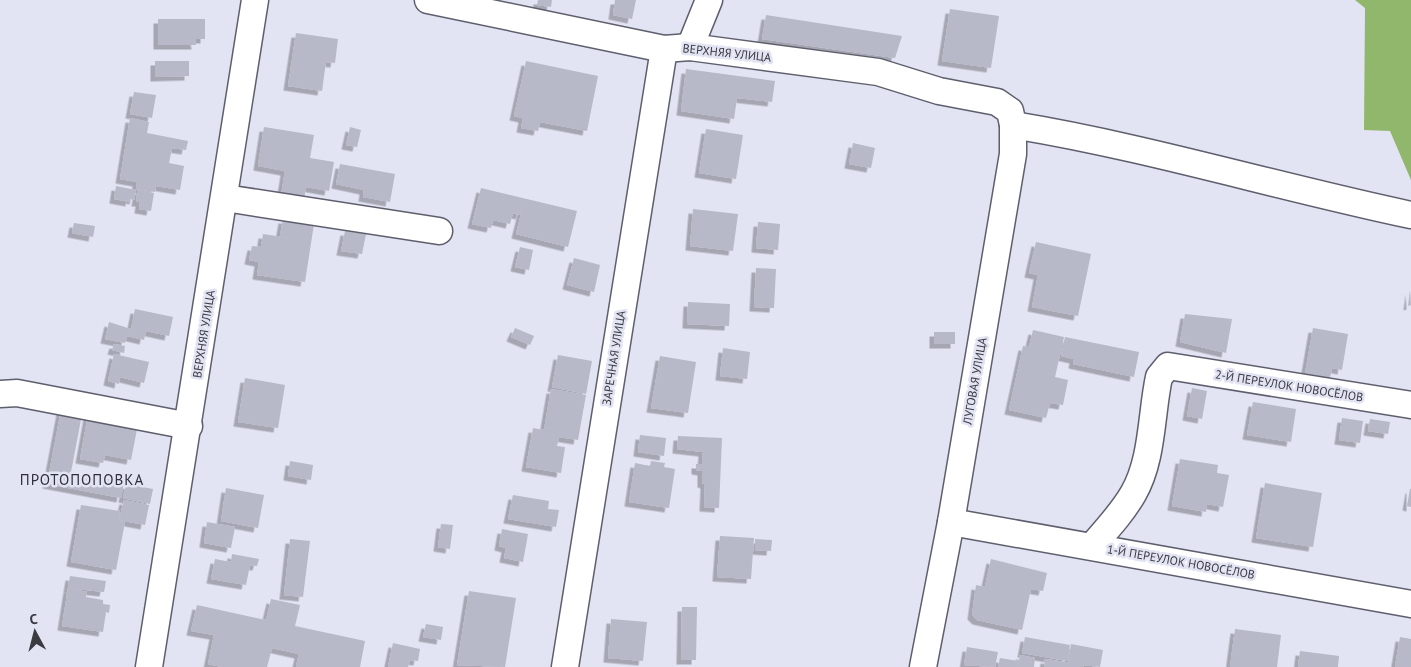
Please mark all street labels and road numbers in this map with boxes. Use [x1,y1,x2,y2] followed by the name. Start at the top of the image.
[682,40,772,65] street label: ВЕРХНЯЯ УЛИЦА
[189,289,218,379] street label: ВЕРХНЯЯ УЛИЦА
[599,309,628,406] street label: ЗАРЕЧНАЯ УЛИЦА
[959,336,990,427] street label: ЛУГОВАЯ УЛИЦА
[1214,366,1364,405] street label: 2-Й ПЕРЕУЛОК НОВОСЁЛОВ
[1106,541,1256,582] street label: 1-Й ПЕРЕУЛОК НОВОСЁЛОВ

